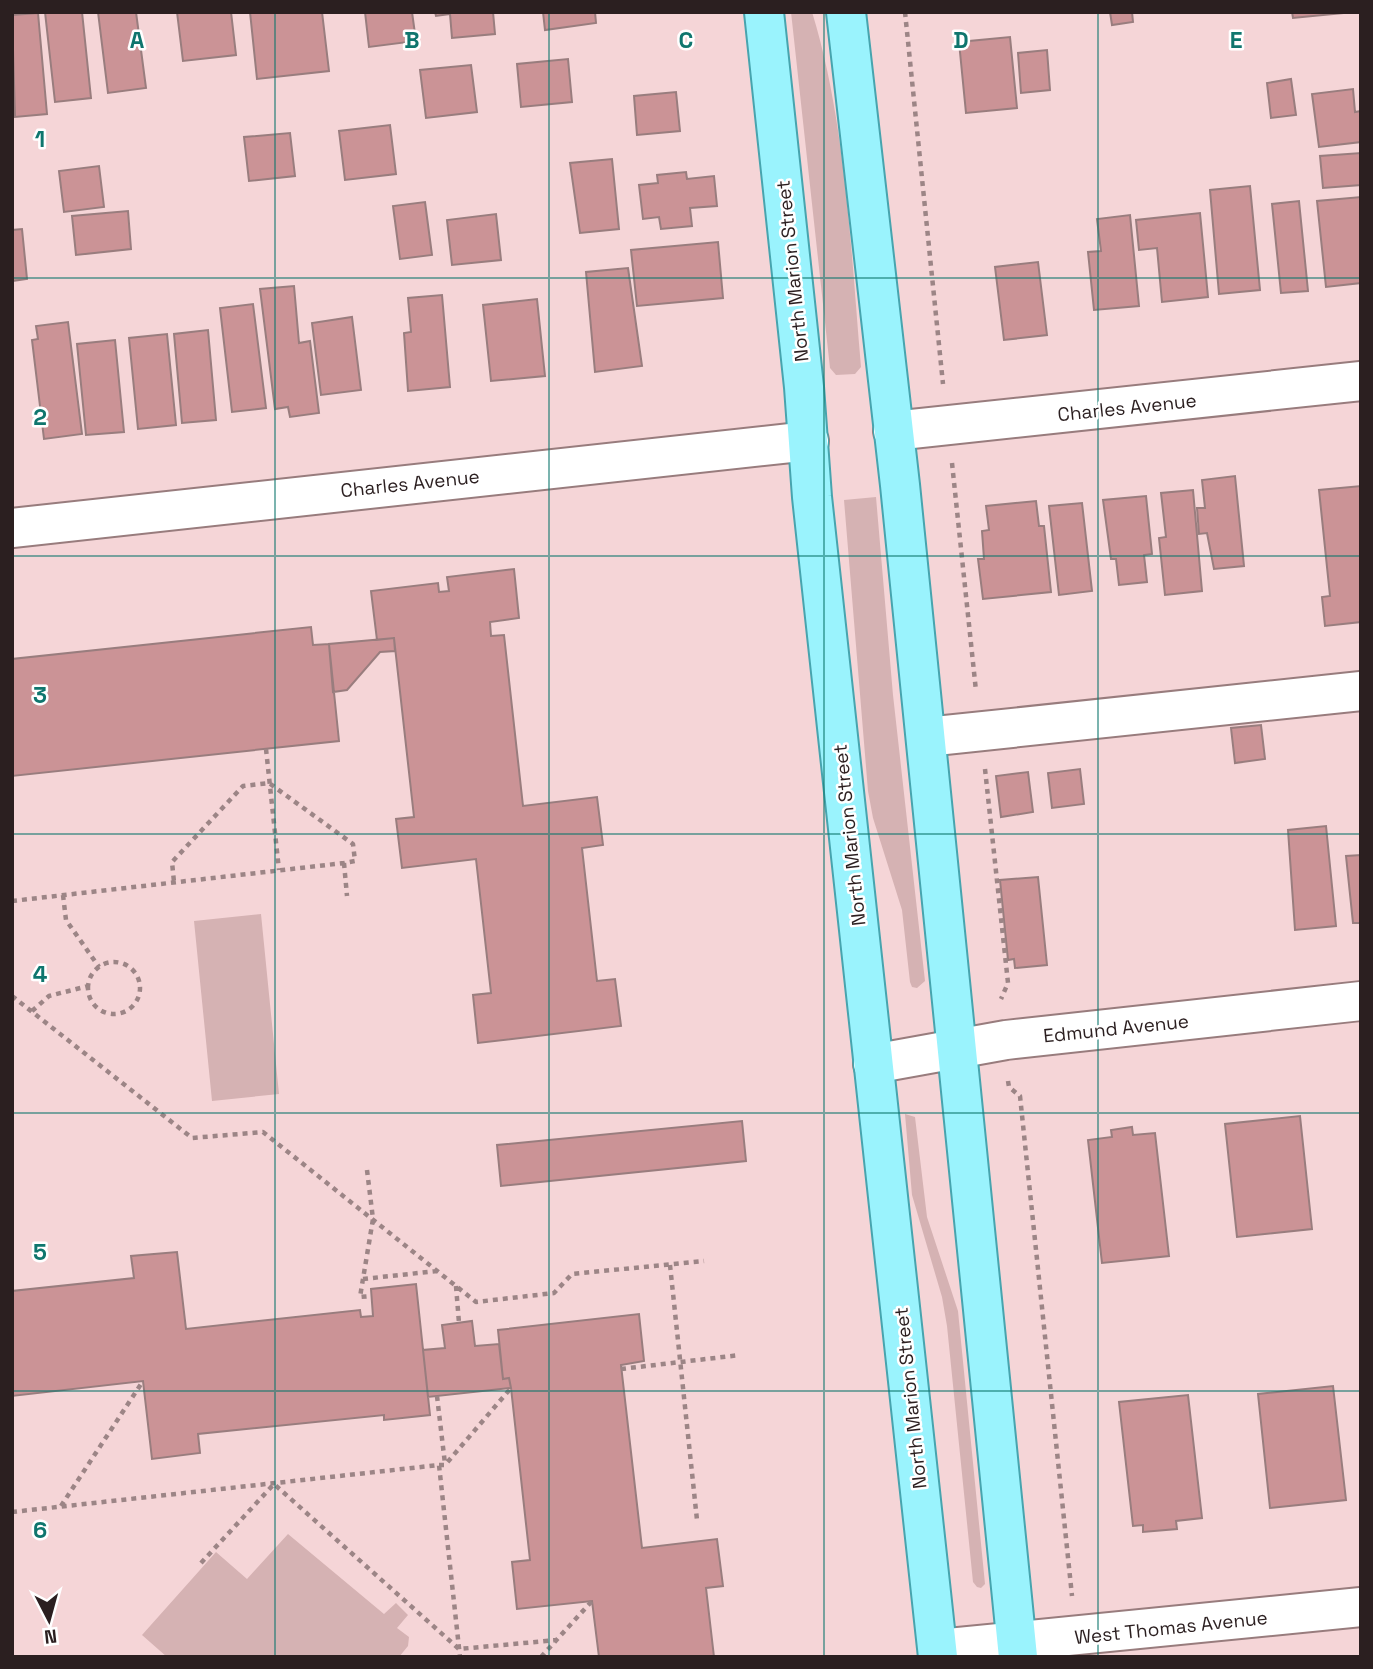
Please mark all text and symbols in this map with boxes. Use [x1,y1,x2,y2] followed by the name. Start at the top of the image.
[130,25,145,55] text: A
[404,25,420,55] text: B
[679,25,693,55] text: C
[953,25,969,55] text: D
[1230,25,1242,55] text: E
[35,124,45,154] text: 1
[771,179,814,363] street label: North Marion Street
[1056,388,1198,427] street label: Charles Avenue
[33,402,47,432] text: 2
[339,464,481,503] street label: Charles Avenue
[33,680,47,710] text: 3
[828,743,871,927] street label: North Marion Street
[33,959,48,989] text: 4
[1042,1008,1190,1049] street label: Edmund Avenue
[33,1237,47,1267] text: 5
[889,1306,932,1490] street label: North Marion Street
[33,1515,47,1545] text: 6
[14,1585,84,1655] north arrow
[1073,1605,1269,1650] street label: West Thomas Avenue
[43,1623,58,1650] text: N

